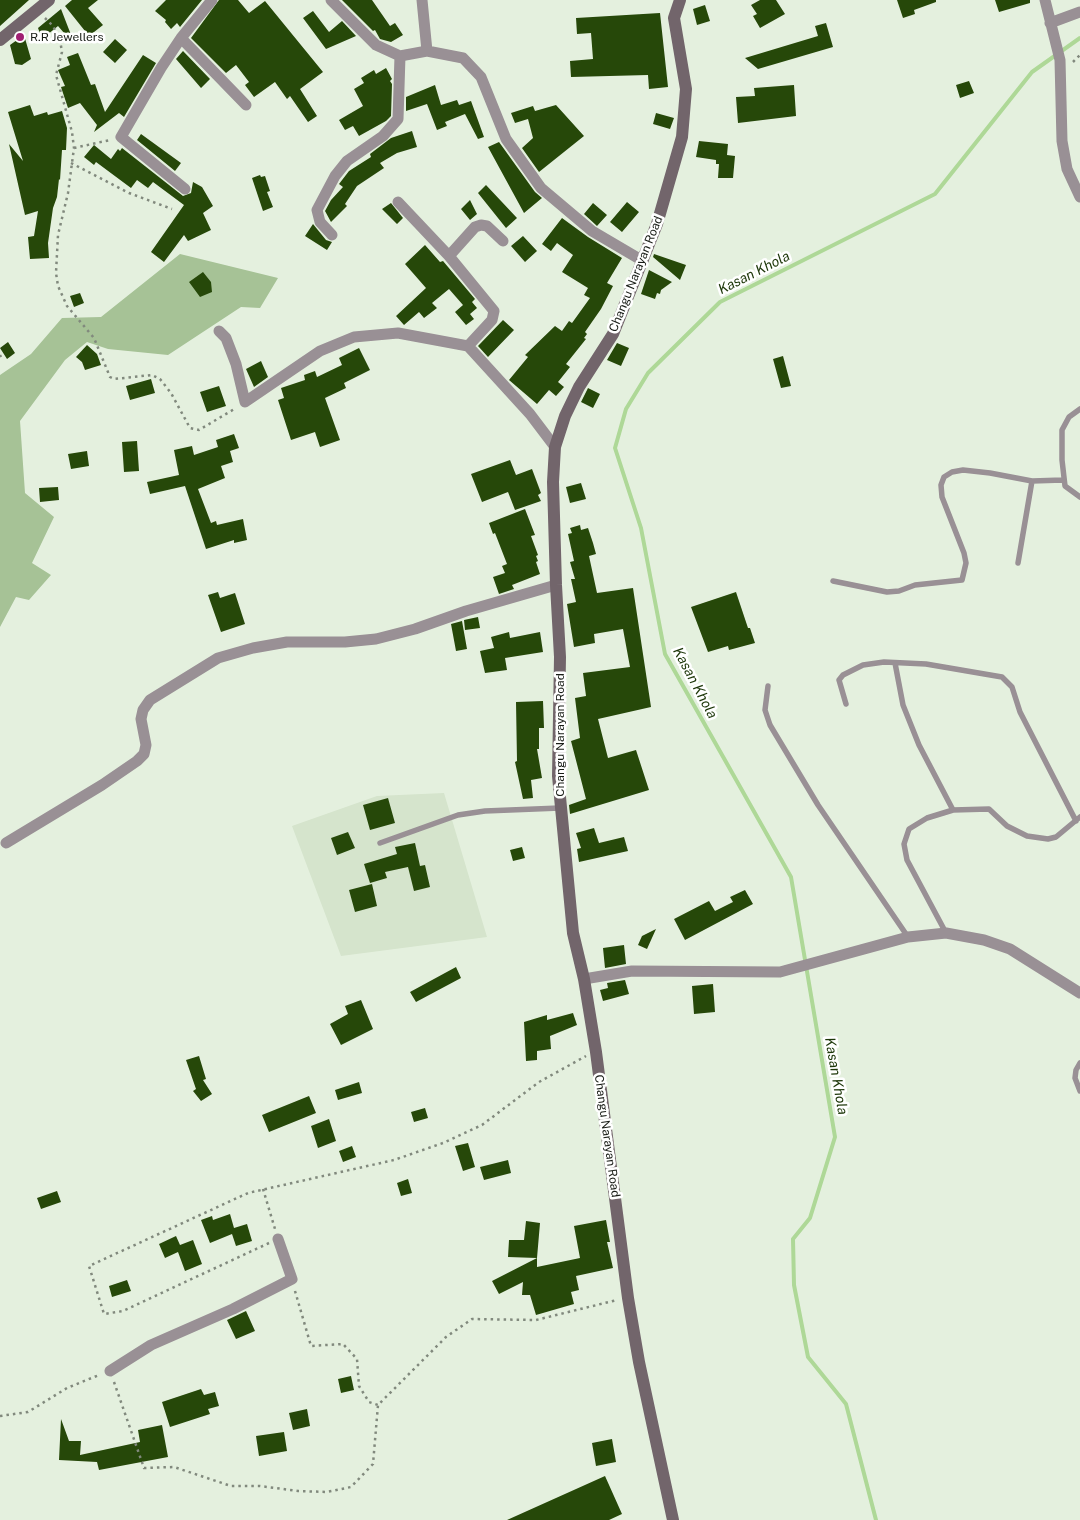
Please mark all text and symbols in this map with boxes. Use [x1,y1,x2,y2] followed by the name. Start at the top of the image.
[30,30,104,44] place label: R.R Jewellers
[14,31,26,43] marker: R.R Jewellers
[606,214,666,334] street label: Changu Narayan Road
[715,248,793,298] water label: Kasan Khola
[669,645,721,721] water label: Kasan Khola
[553,673,567,797] street label: Changu Narayan Road
[821,1036,851,1116] water label: Kasan Khola
[591,1074,623,1198] street label: Changu Narayan Road

